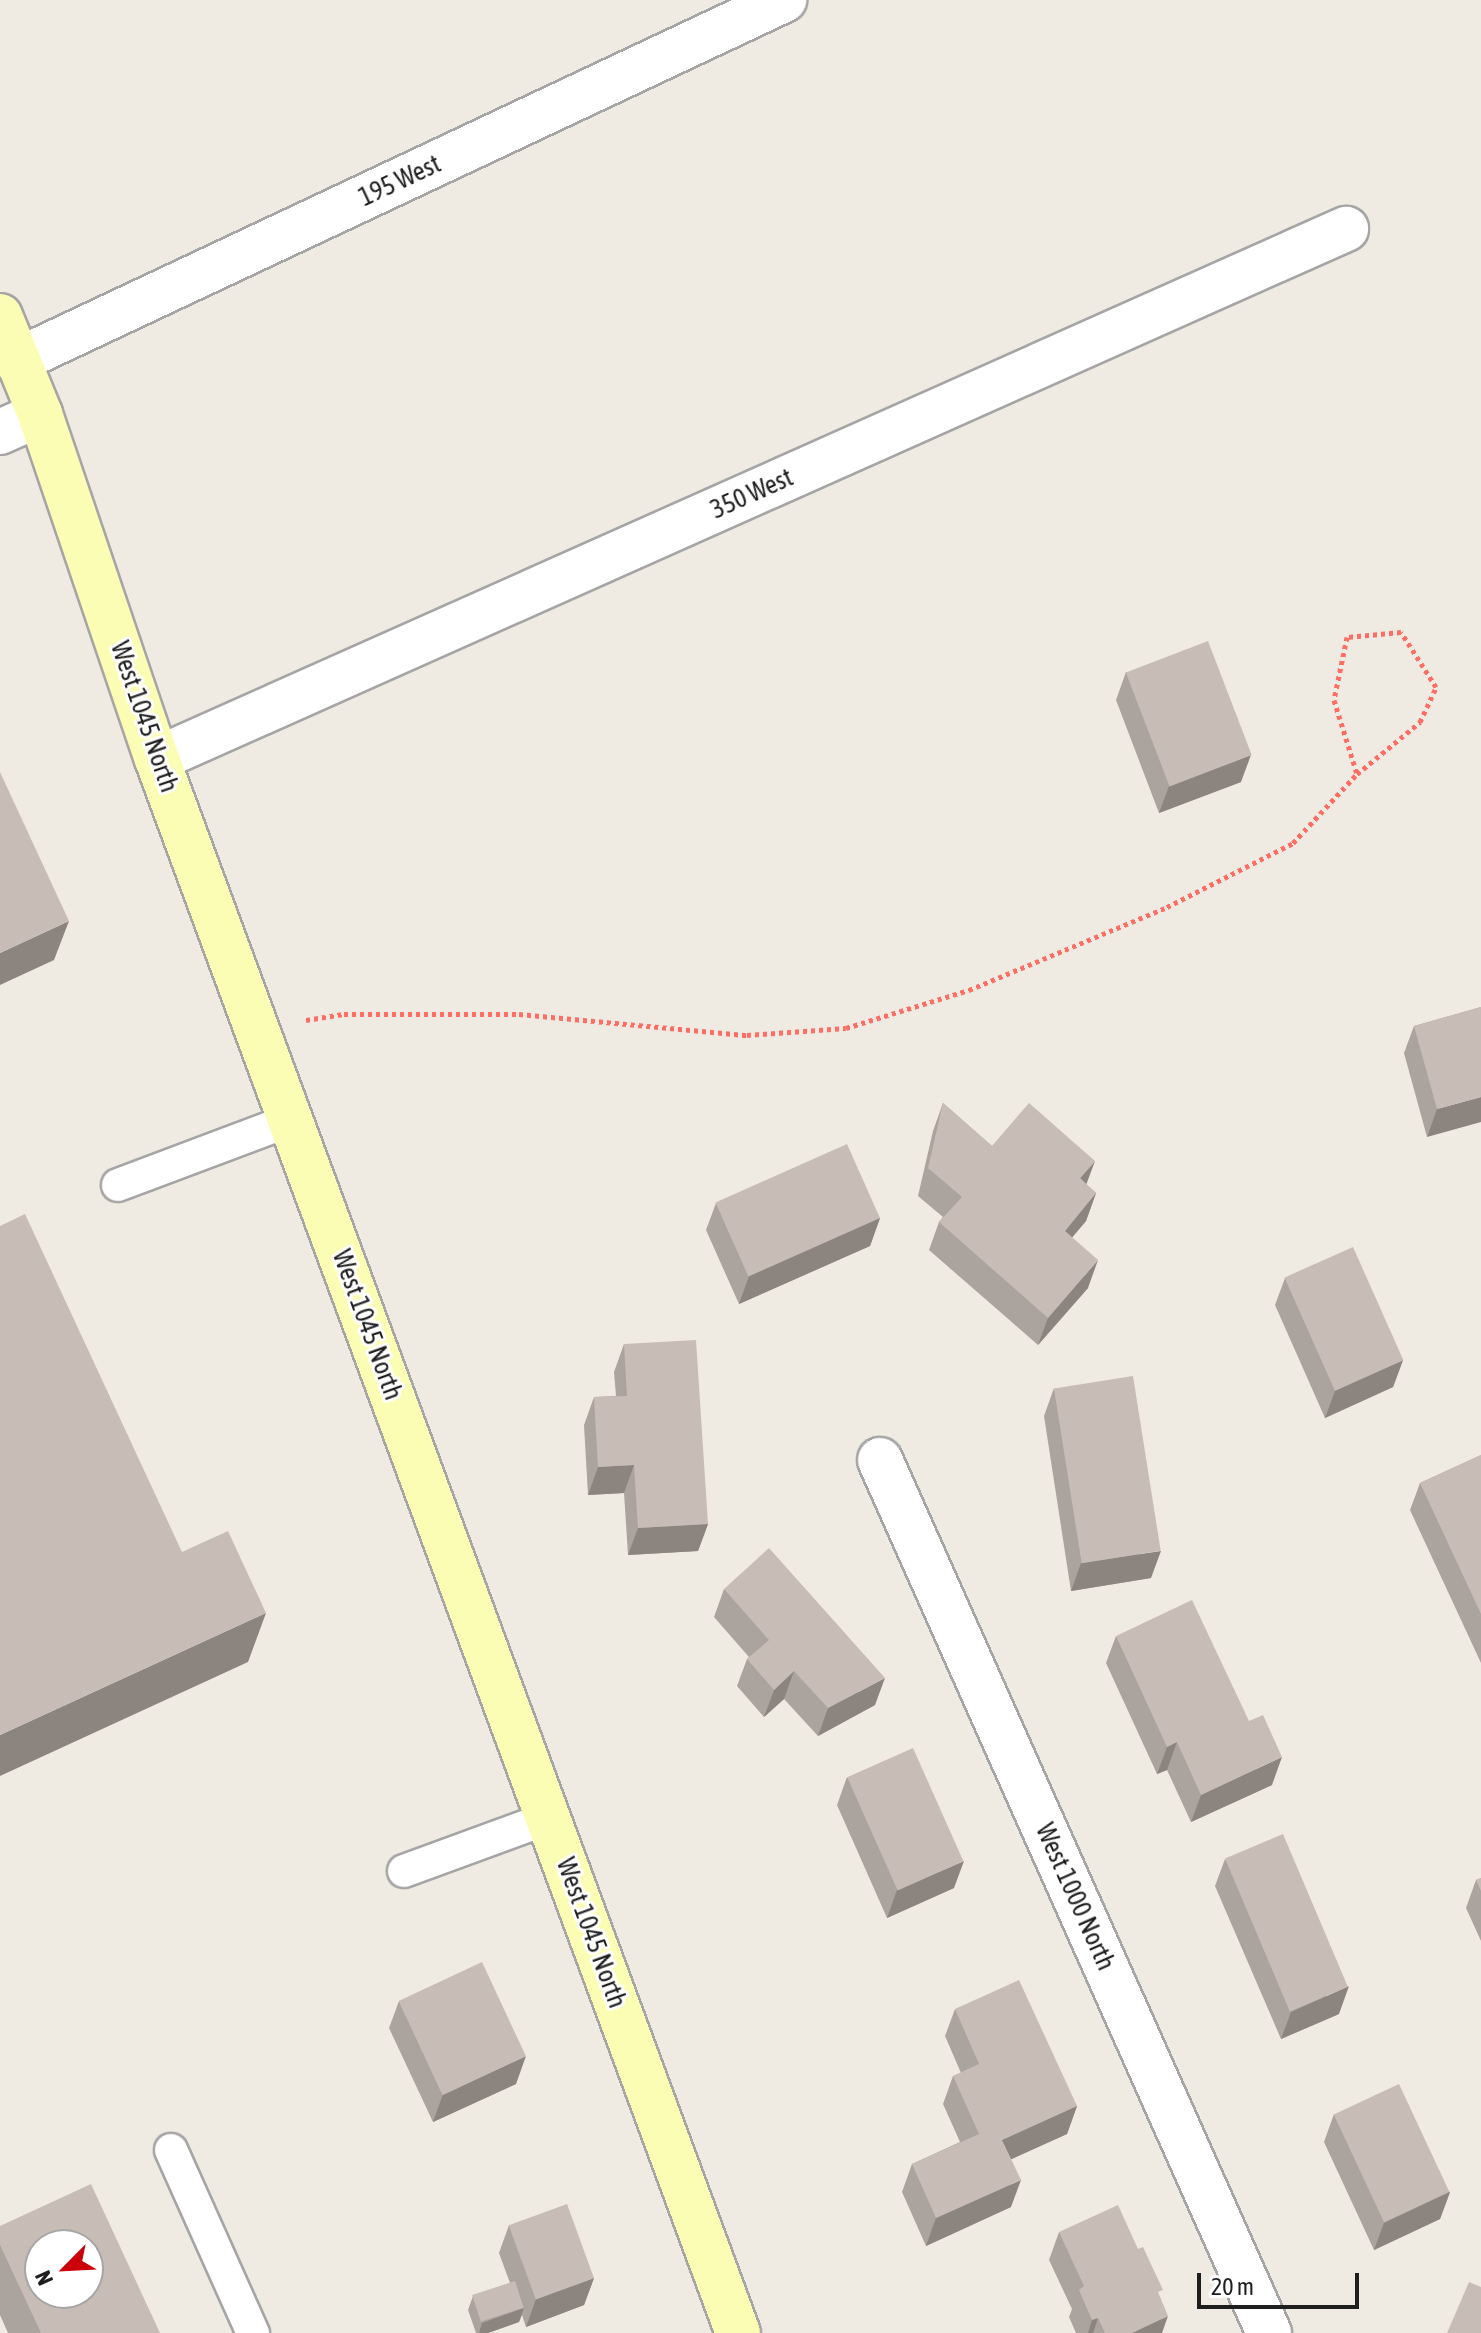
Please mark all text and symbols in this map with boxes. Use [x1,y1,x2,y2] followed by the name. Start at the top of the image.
[354,149,446,213] street label: 195 West
[706,462,798,526] street label: 350 West
[104,637,184,797] street label: West 1045 North
[325,1246,409,1404] street label: West 1045 North
[1029,1819,1121,1975] street label: West 1000 North
[549,1854,633,2012] street label: West 1045 North
[24,2229,104,2309] north arrow
[1201,2257,1363,2307] scale bar
[29,2267,58,2289] text: N
[1211,2273,1254,2300] text: 20 m

